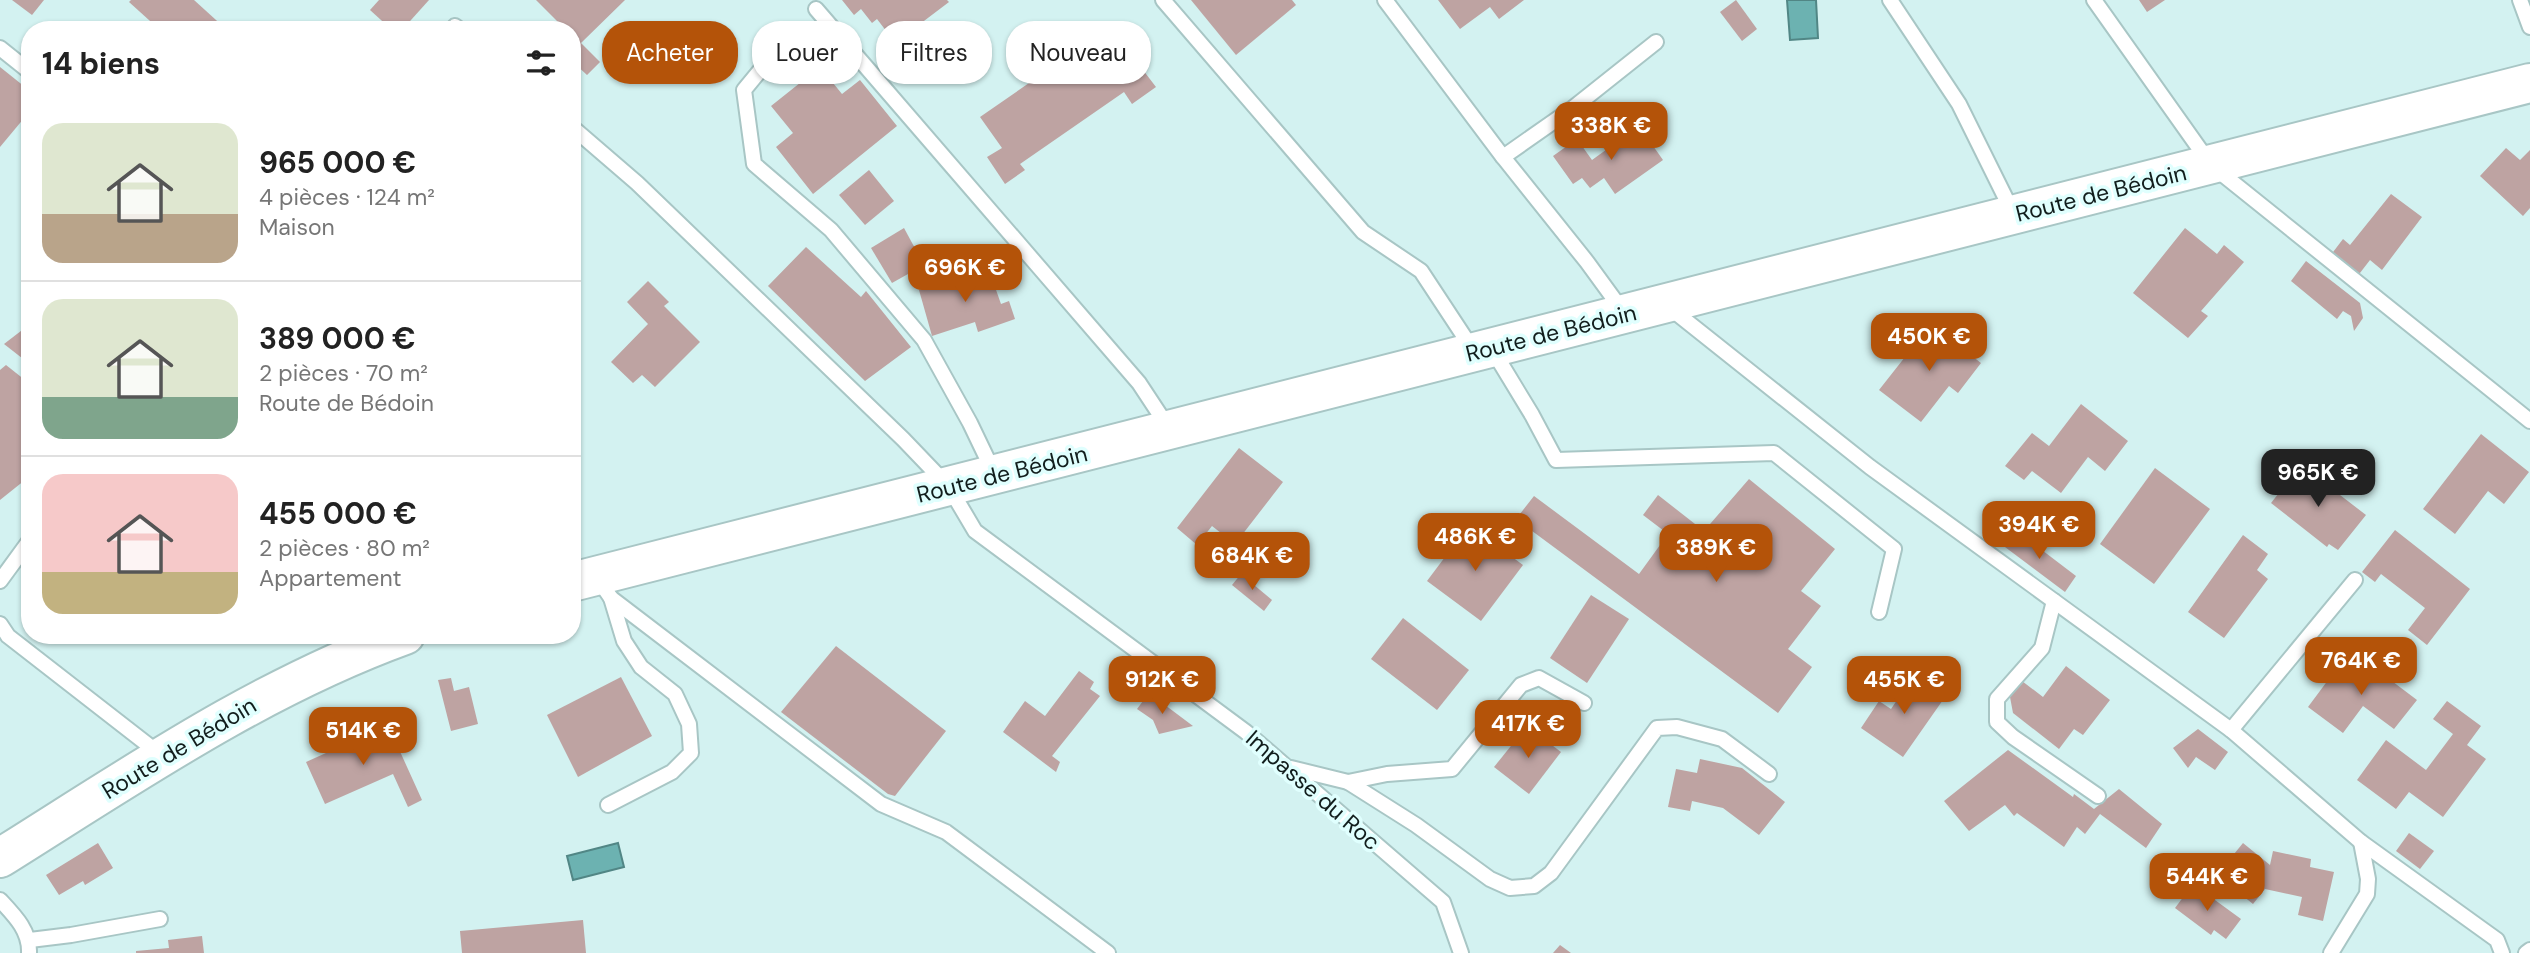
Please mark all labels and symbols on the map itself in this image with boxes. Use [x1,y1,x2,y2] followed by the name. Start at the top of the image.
[1554,102,1668,162] pin: 338K €
[2012,157,2190,229] street label: Route de Bédoin
[908,244,1022,304] pin: 696K €
[1462,297,1640,369] street label: Route de Bédoin
[1872,314,1986,373] pin: 450K €
[913,438,1091,510] street label: Route de Bédoin
[2261,449,2375,509] pin: 965K €
[1982,502,2096,561] pin: 394K €
[1418,514,1532,573] pin: 486K €
[1659,524,1773,584] pin: 389K €
[1195,532,1309,592] pin: 684K €
[2304,638,2418,697] pin: 764K €
[1105,656,1219,716] pin: 912K €
[1847,656,1961,716] pin: 455K €
[96,690,262,806] street label: Route de Bédoin
[1471,700,1585,760] pin: 417K €
[306,708,420,767] pin: 514K €
[1240,723,1386,857] street label: Impasse du Roc
[2150,853,2264,913] pin: 544K €

